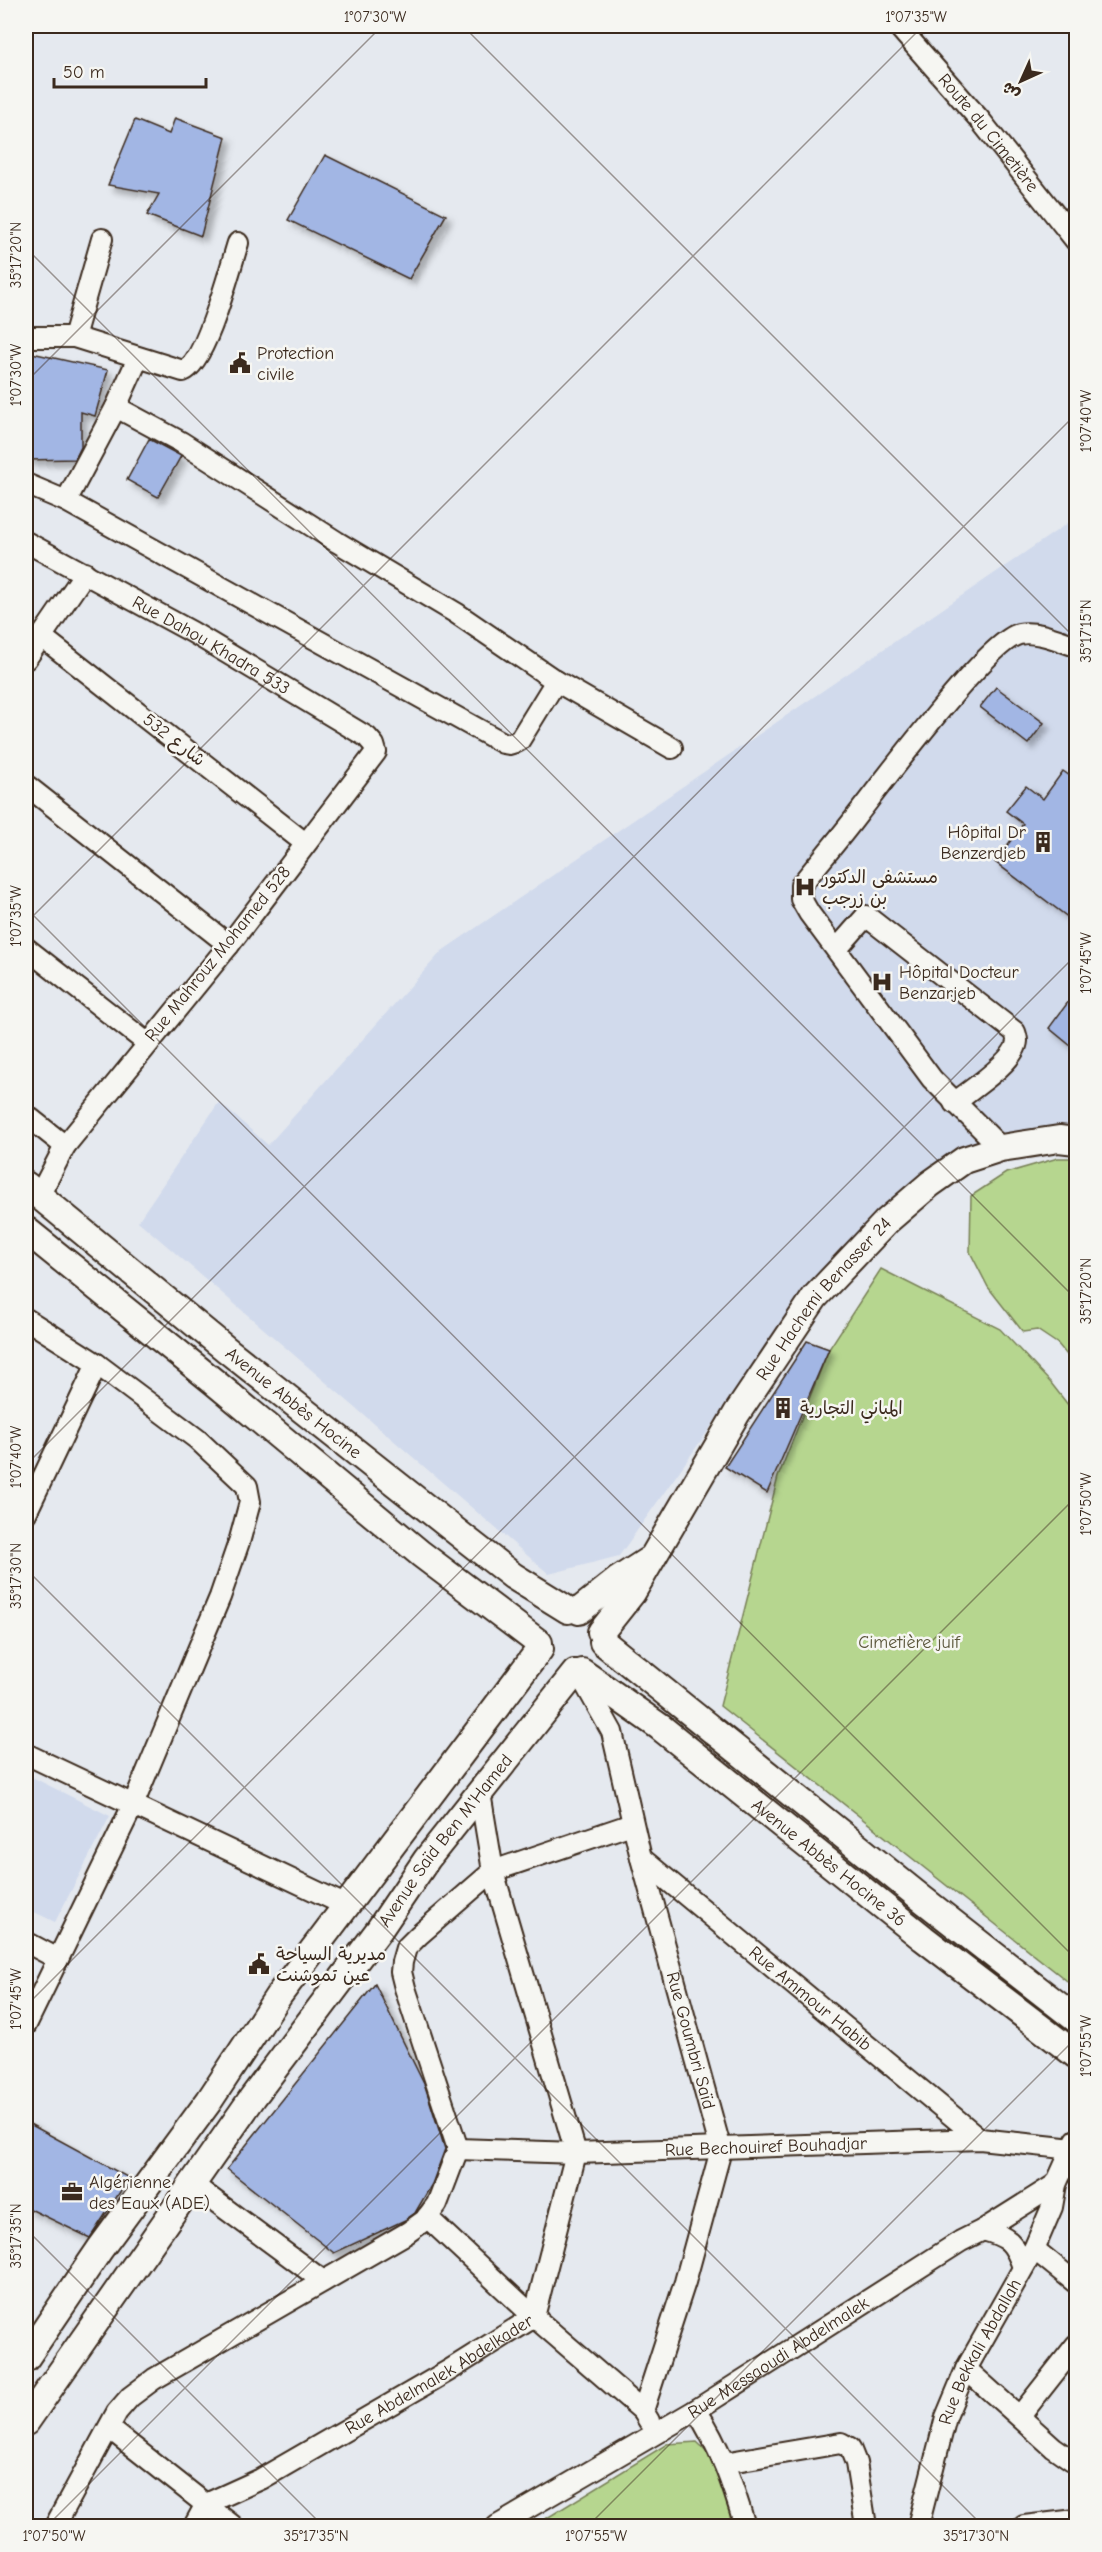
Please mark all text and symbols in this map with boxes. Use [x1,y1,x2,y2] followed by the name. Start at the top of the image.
[344,8,406,26] text: 1°07'30"W
[885,8,947,26] text: 1°07'35"W
[54,51,206,89] scale bar
[991,51,1051,111] north arrow
[63,62,105,83] text: 50 m
[934,69,1043,196] street label: Route du Cimetière
[999,78,1024,103] text: ش
[7,222,25,288] text: 35°17'20"N
[257,343,334,385] place label: Protection civile
[7,344,25,406] text: 1°07'30"W
[228,351,252,375] public building icon: Protection civile
[1077,390,1095,452] text: 1°07'40"W
[129,591,294,699] street label: Rue Dahou Khadra 533
[1077,599,1095,663] text: 35°17'15"N
[138,709,209,772] street label: 532 شارع
[940,822,1027,864] place label: Hôpital Dr Benzerdjeb
[1031,830,1055,854] building icon: Hôpital Dr Benzerdjeb
[141,862,295,1046] street label: Rue Mahrouz Mohamed 528
[820,867,938,909] place label: مستشفى الدكتور بن زرجب
[793,875,817,899] hospital icon: مستشفى الدكتور بن زرجب
[7,885,25,947] text: 1°07'35"W
[1077,932,1095,994] text: 1°07'45"W
[899,962,1019,1004] place label: Hôpital Docteur Benzarjeb
[870,970,894,994] hospital icon: Hôpital Docteur Benzarjeb
[752,1213,896,1384] street label: Rue Hachemi Benasser 24
[1077,1258,1095,1324] text: 35°17'20"N
[221,1343,366,1463] street label: Avenue Abbès Hocine
[771,1396,795,1420] building icon: المباني التجارية
[800,1398,903,1424] place label: المباني التجارية
[7,1426,25,1488] text: 1°07'40"W
[1077,1472,1095,1536] text: 1°07'50"W
[7,1543,25,1609] text: 35°17'30"N
[858,1632,961,1653] park label: Cimetière juif
[374,1750,517,1931] street label: Avenue Saïd Ben M'Hamed
[747,1794,911,1931] street label: Avenue Abbès Hocine 36
[745,1942,876,2055] street label: Rue Ammour Habib
[276,1944,386,1986] place label: مديرية السياحة عين تموشنت
[247,1952,271,1976] public building icon: مديرية السياحة عين تموشنت
[7,1968,25,2030] text: 1°07'45"W
[662,1969,720,2111] street label: Rue Goumbri Saïd
[1077,2015,1095,2077] text: 1°07'55"W
[664,2132,868,2160] street label: Rue Bechouiref Bouhadjar
[89,2172,210,2214] place label: Algérienne des Eaux (ADE)
[60,2180,84,2204] office icon: Algérienne des Eaux (ADE)
[7,2203,25,2269] text: 35°17'35"N
[934,2275,1026,2427] street label: Rue Bekkali Abdallah
[684,2292,873,2423] street label: Rue Messaoudi Abdelmalek
[341,2309,538,2439] street label: Rue Abdelmalek Abdelkader
[22,2527,86,2545] text: 1°07'50"W
[283,2527,349,2545] text: 35°17'35"N
[565,2527,627,2545] text: 1°07'55"W
[943,2527,1009,2545] text: 35°17'30"N

